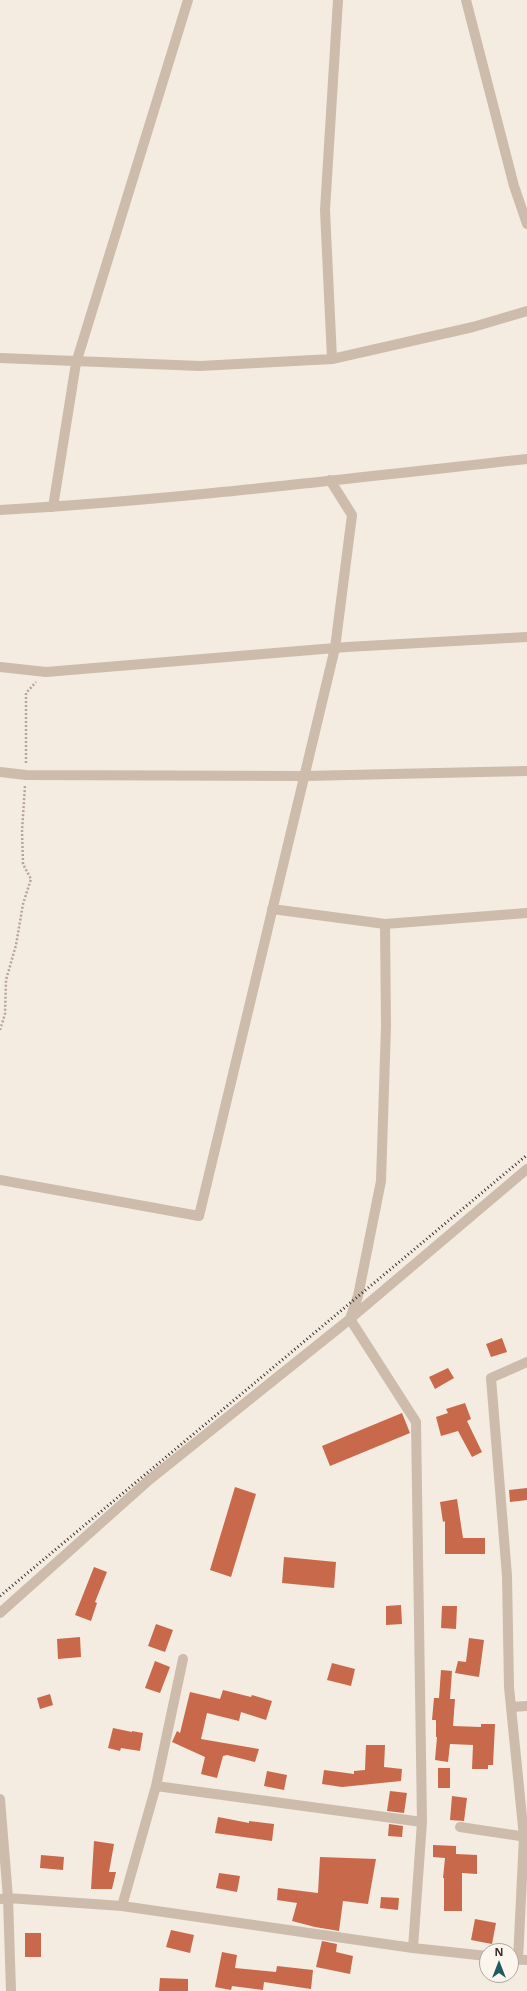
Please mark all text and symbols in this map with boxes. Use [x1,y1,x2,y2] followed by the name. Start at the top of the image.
[479,1943,519,1983] north arrow
[495,1944,503,1959] text: N

